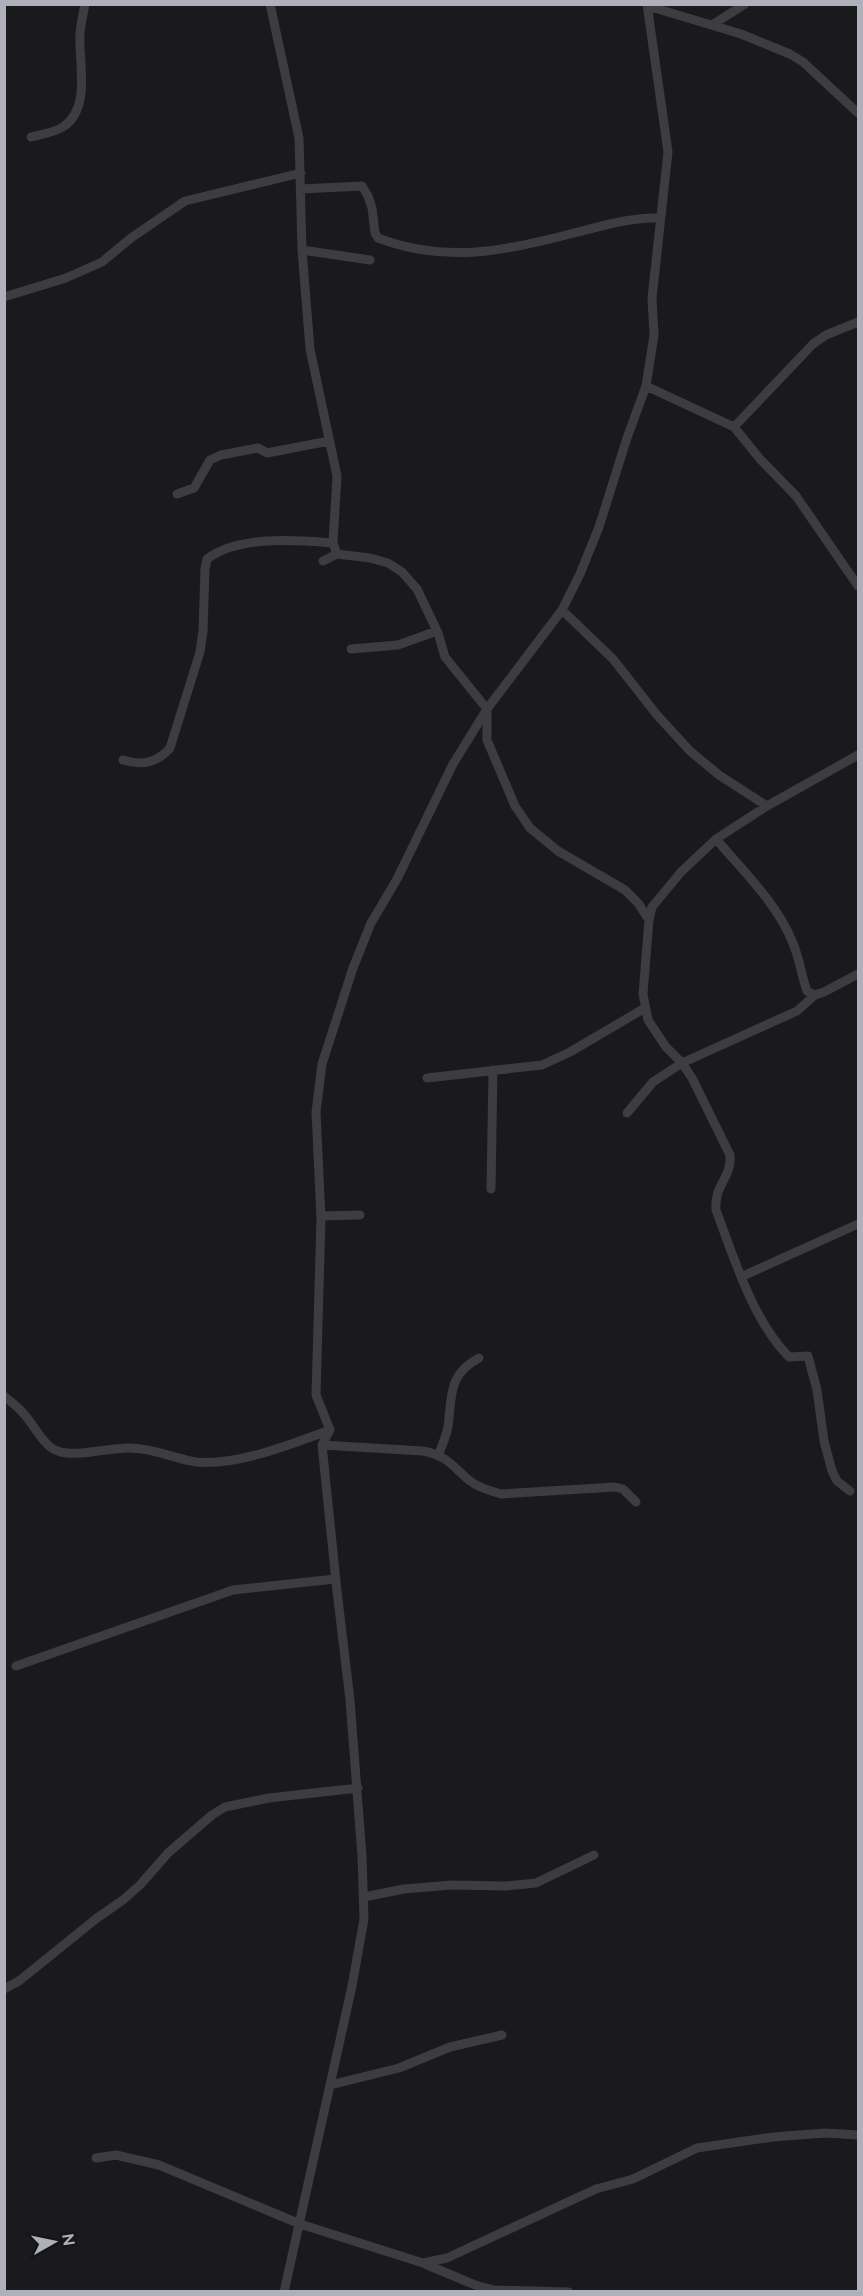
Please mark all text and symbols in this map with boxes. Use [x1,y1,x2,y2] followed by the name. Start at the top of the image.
[24,2212,84,2272] north arrow
[58,2232,79,2247] text: N

